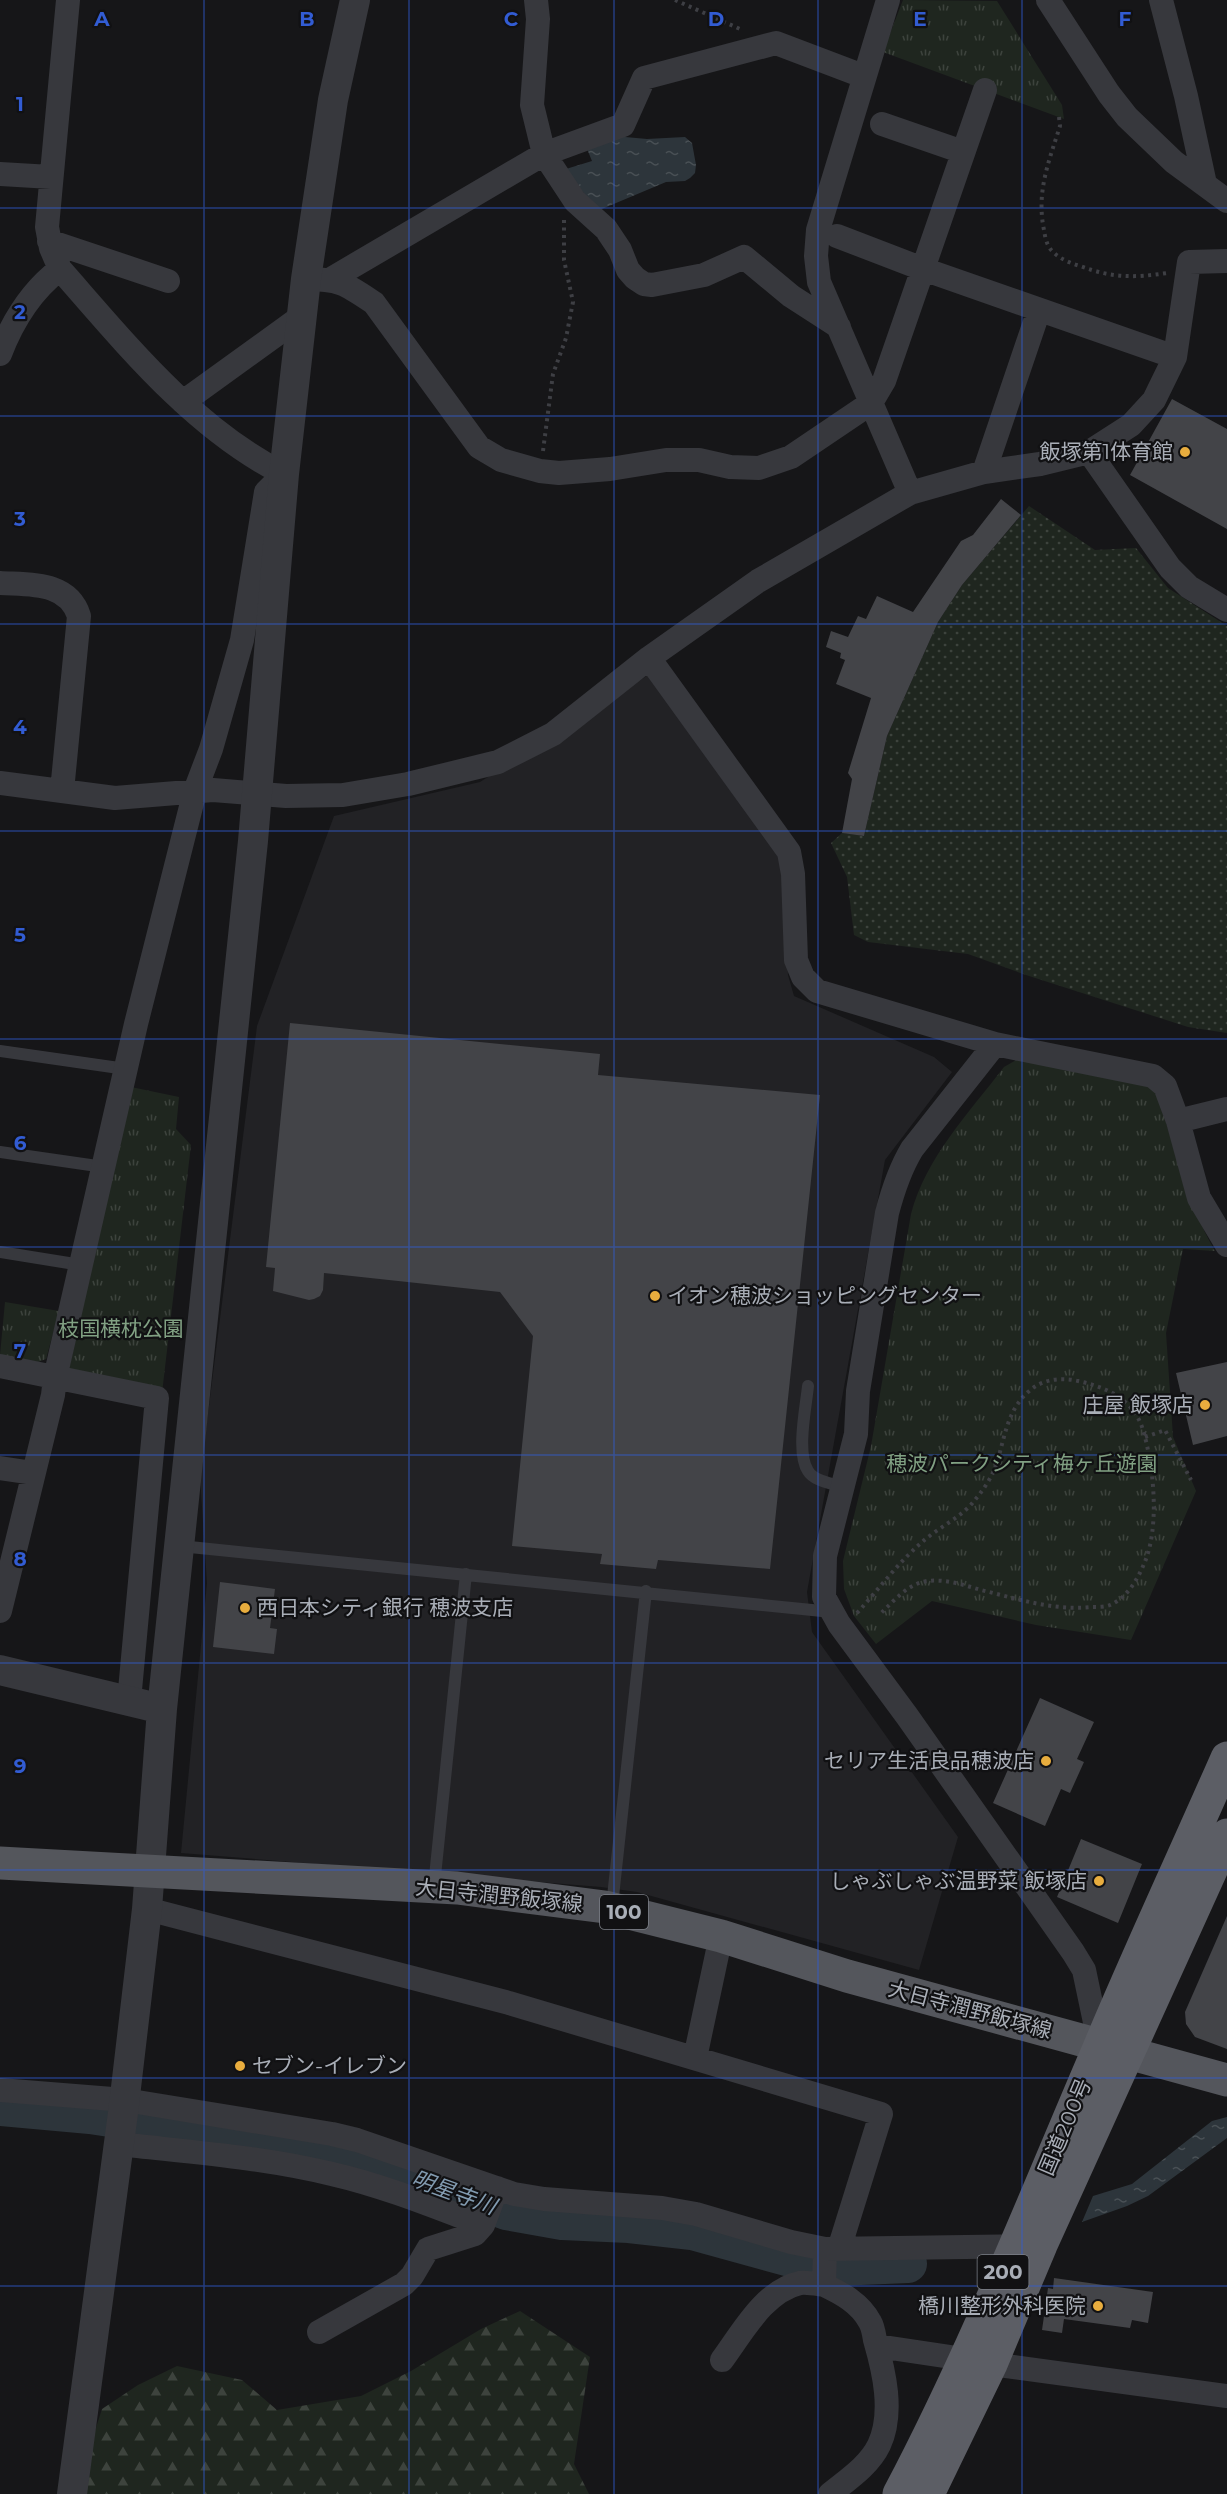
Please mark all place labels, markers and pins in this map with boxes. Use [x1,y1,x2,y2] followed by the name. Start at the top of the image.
[1039,439,1173,464] place label: 飯塚第1体育館
[1178,445,1192,459] marker: 飯塚第1体育館
[667,1283,982,1308] place label: イオン穂波ショッピングセンター
[648,1289,662,1303] marker: イオン穂波ショッピングセンター
[1082,1392,1193,1417] place label: 庄屋 飯塚店
[1198,1398,1212,1412] marker: 庄屋 飯塚店
[257,1595,513,1620] place label: 西日本シティ銀行 穂波支店
[238,1601,252,1615] marker: 西日本シティ銀行 穂波支店
[824,1748,1034,1773] place label: セリア生活良品穂波店
[1039,1754,1053,1768] marker: セリア生活良品穂波店
[829,1868,1087,1893] place label: しゃぶしゃぶ温野菜 飯塚店
[1092,1874,1106,1888] marker: しゃぶしゃぶ温野菜 飯塚店
[252,2053,407,2078] place label: セブン-イレブン
[233,2059,247,2073] marker: セブン-イレブン
[918,2293,1086,2318] place label: 橋川整形外科医院
[1091,2299,1105,2313] marker: 橋川整形外科医院

